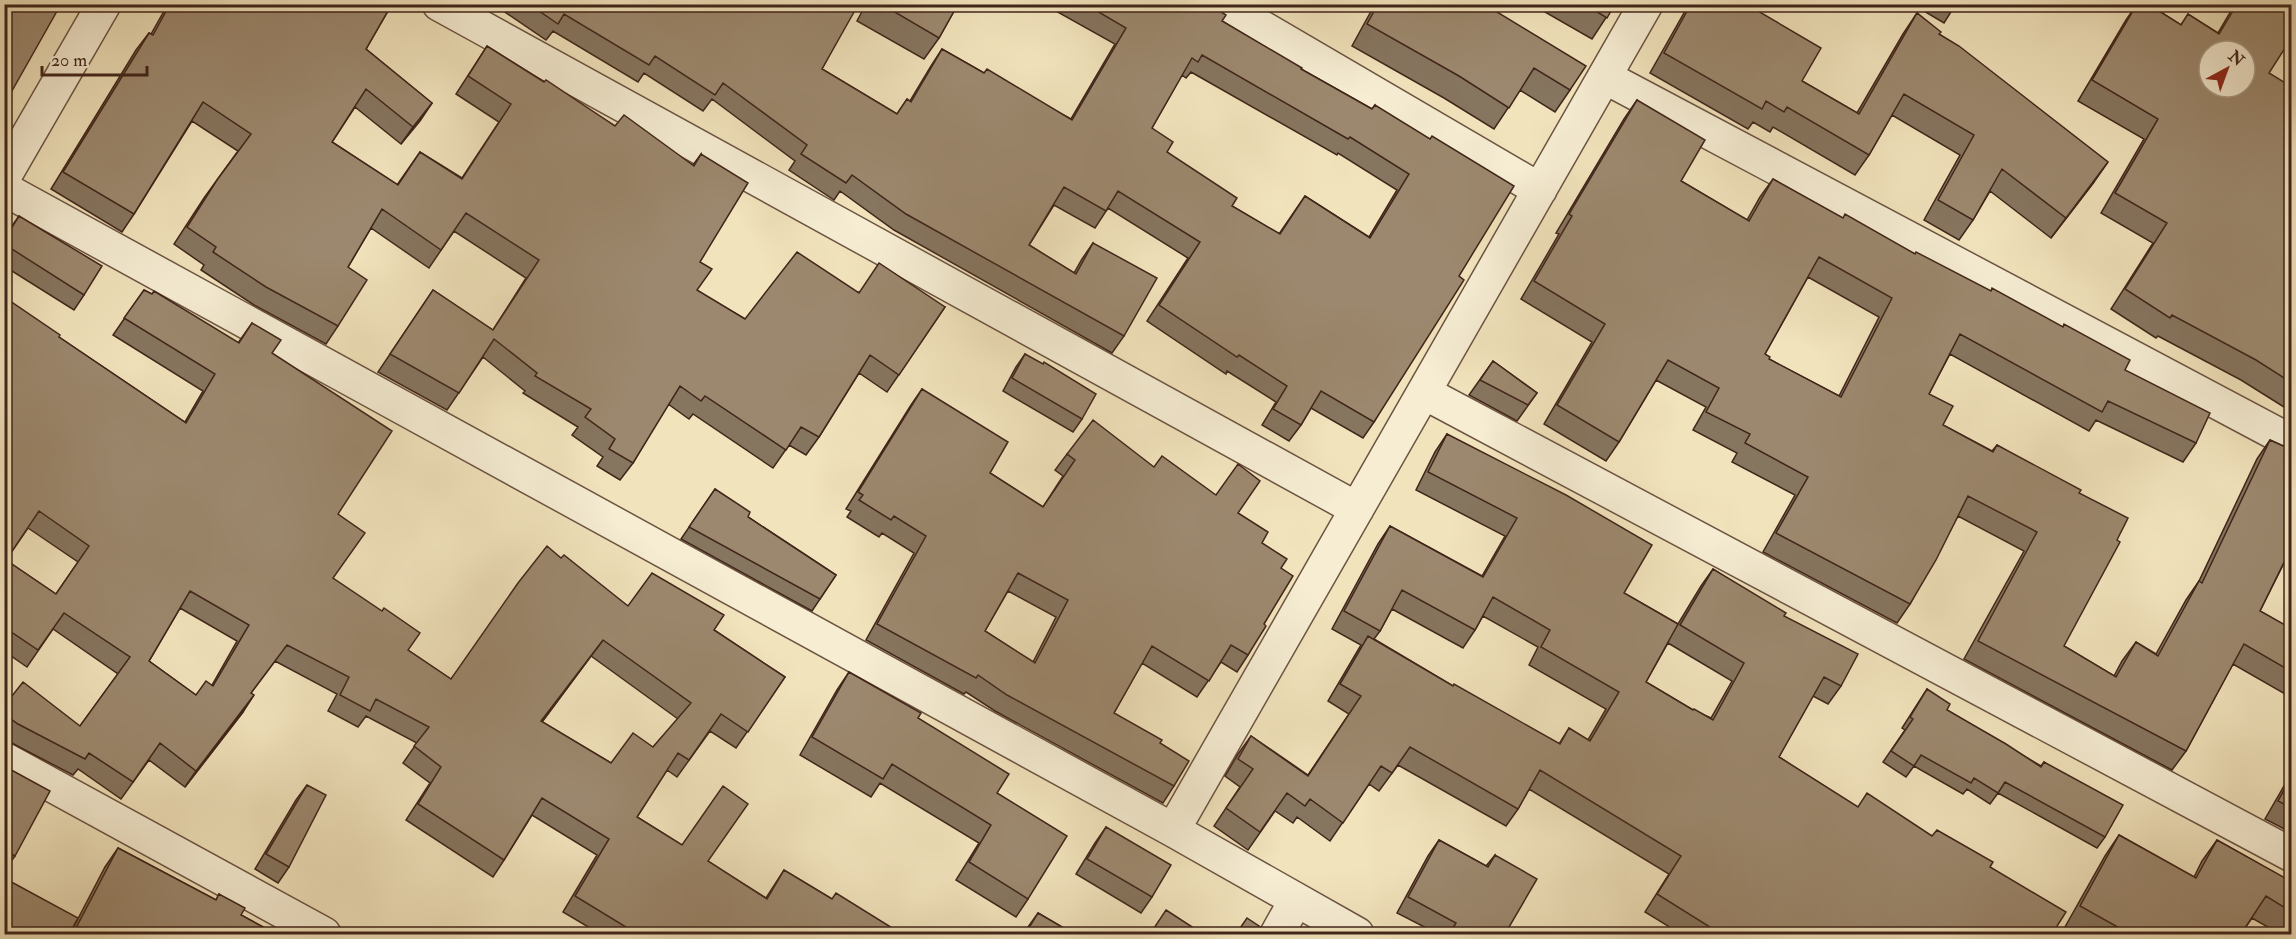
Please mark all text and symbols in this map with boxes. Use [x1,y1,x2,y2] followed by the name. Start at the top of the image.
[42,39,147,77] scale bar
[2197,39,2257,99] north arrow
[2223,46,2249,71] text: N
[51,49,87,72] text: 20 m

